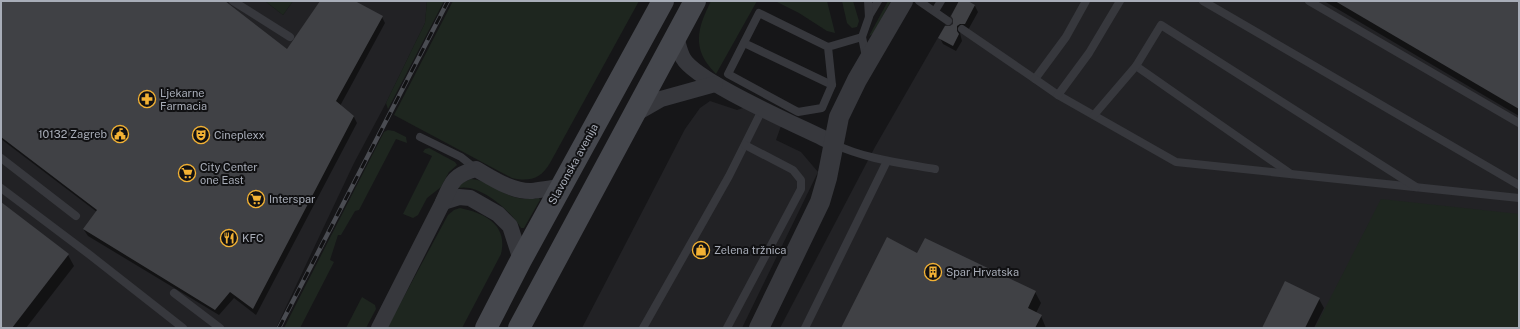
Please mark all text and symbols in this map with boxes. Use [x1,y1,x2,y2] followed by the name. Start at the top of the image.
[160,87,207,112] place label: Ljekarne Farmacia
[137,89,157,109] pharmacy icon: Ljekarne Farmacia
[546,122,600,206] street label: Slavonska avenija
[110,124,130,144] public building icon: 10132 Zagreb
[191,125,211,145] theatre icon: Cineplexx
[38,128,107,140] place label: 10132 Zagreb
[214,129,265,141] place label: Cineplexx
[200,161,258,186] place label: City Center one East
[177,163,197,183] supermarket icon: City Center one East
[246,189,266,209] supermarket icon: Interspar
[269,193,315,205] place label: Interspar
[219,228,239,248] restaurant icon: KFC
[242,232,264,244] place label: KFC
[691,240,711,260] shop icon: Zelena tržnica
[714,244,786,256] place label: Zelena tržnica
[923,262,943,282] building icon: Spar Hrvatska
[946,266,1019,278] place label: Spar Hrvatska

